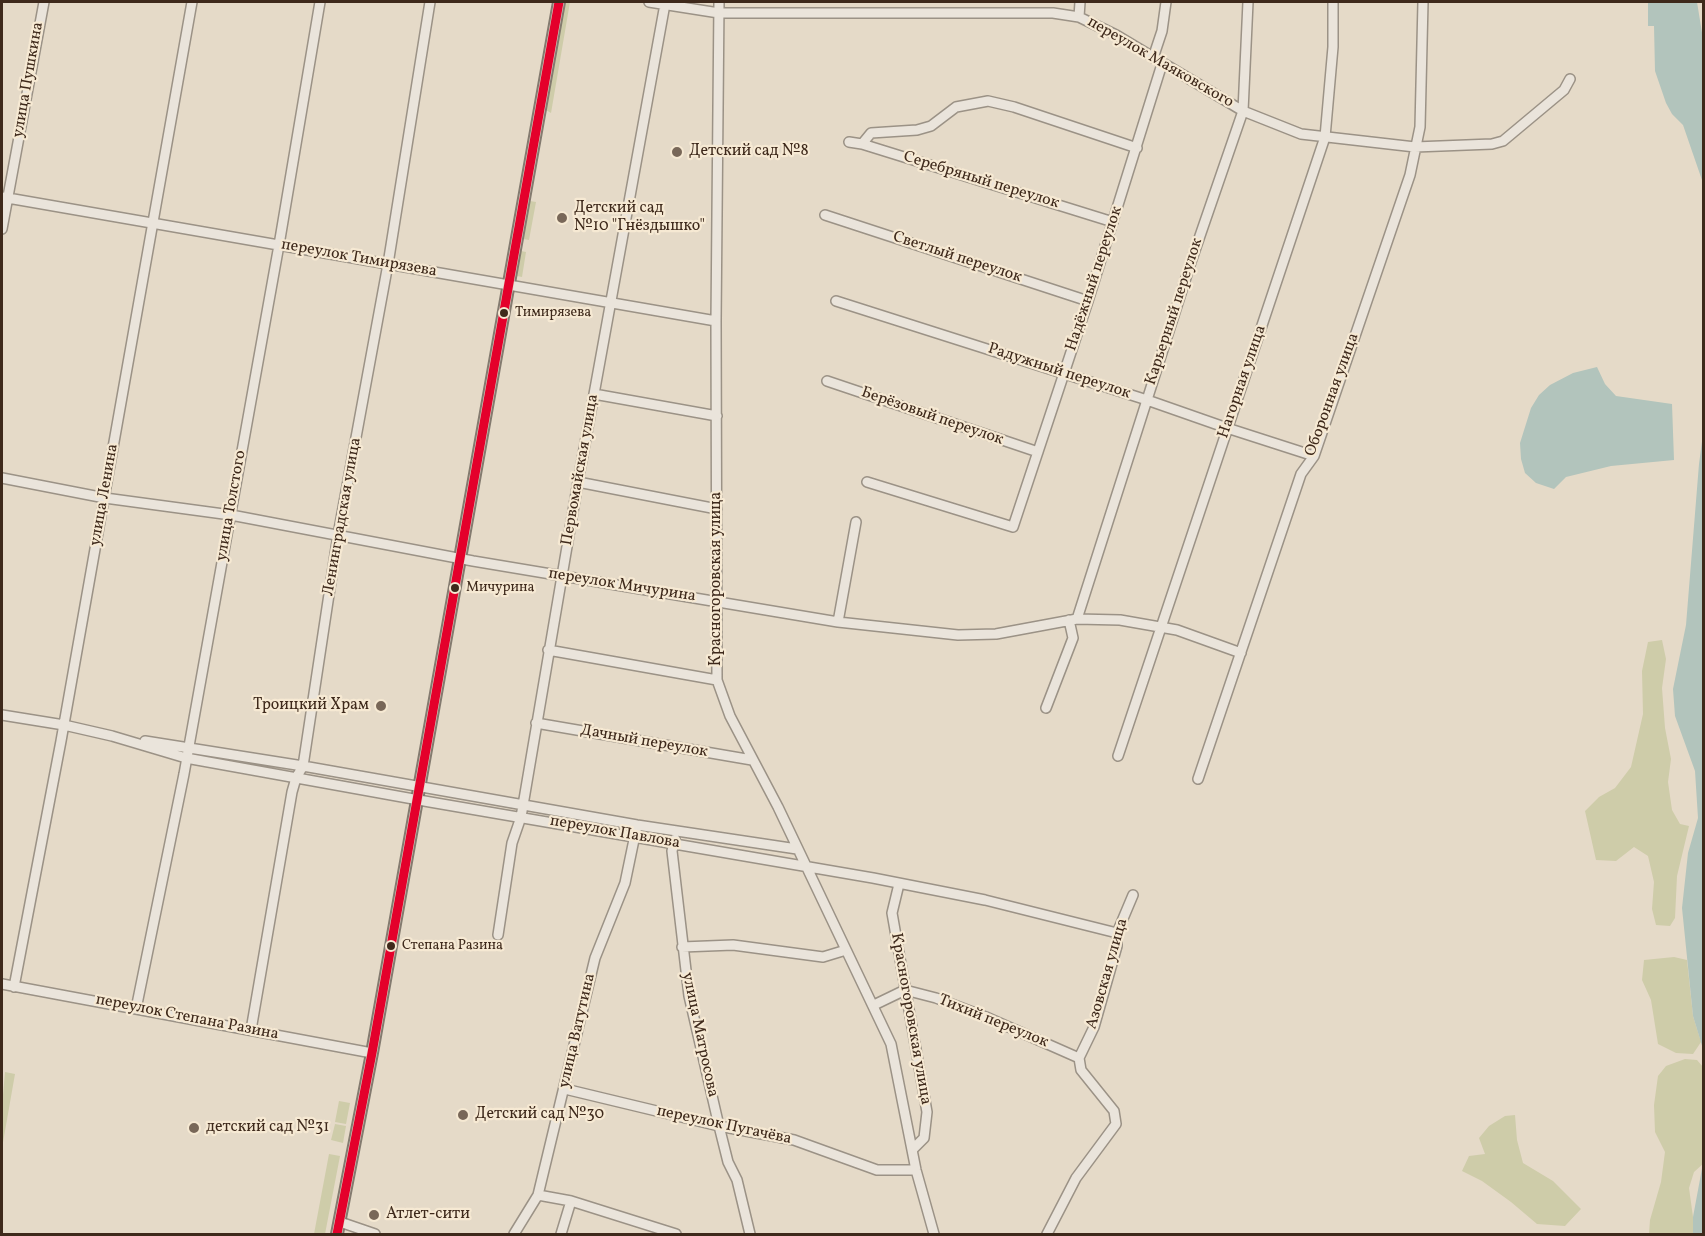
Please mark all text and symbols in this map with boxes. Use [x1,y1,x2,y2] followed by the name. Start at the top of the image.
[1083,13,1237,113] street label: переулок Маяковского
[9,21,49,139] street label: улица Пушкина
[689,142,809,162] place label: Детский сад №8
[670,145,684,159] marker: Детский сад №8
[901,148,1061,214] street label: Серебряный переулок
[574,199,705,237] place label: Детский сад №10 "Гнёздышко"
[1063,204,1127,354] street label: Надёжный переулок
[555,211,569,225] marker: Детский сад №10 "Гнёздышко"
[890,228,1024,288] street label: Светлый переулок
[280,236,438,282] street label: переулок Тимирязева
[1142,236,1208,388] street label: Карьерный переулок
[515,305,591,321] place label: Тимирязева
[498,307,510,319] marker: Тимирязева
[1215,323,1271,441] street label: Нагорная улица
[1302,331,1364,459] street label: Оборонная улица
[985,340,1133,404] street label: Радужный переулок
[858,384,1006,450] street label: Берёзовый переулок
[558,393,604,547] street label: Первомайская улица
[320,436,366,598] street label: Ленинградская улица
[87,442,123,548] street label: улица Ленина
[213,449,251,563] street label: улица Толстого
[707,492,727,666] street label: Красногоровская улица
[547,565,697,607] street label: переулок Мичурина
[466,580,535,596] place label: Мичурина
[449,582,461,594] marker: Мичурина
[253,696,369,716] place label: Троицкий Храм
[374,699,388,713] marker: Троицкий Храм
[579,721,709,763] street label: Дачный переулок
[548,812,682,854] street label: переулок Павлова
[1083,916,1133,1032] street label: Азовская улица
[885,932,935,1106] street label: Красногоровская улица
[402,938,503,954] place label: Степана Разина
[385,940,397,952] marker: Степана Разина
[676,971,722,1099] street label: улица Матросова
[555,972,601,1090] street label: улица Ватутина
[94,991,280,1045] street label: переулок Степана Разина
[935,991,1051,1053] street label: Тихий переулок
[655,1102,793,1150] street label: переулок Пугачёва
[475,1105,604,1125] place label: Детский сад №30
[456,1108,470,1122] marker: Детский сад №30
[206,1118,329,1138] place label: детский сад №31
[187,1121,201,1135] marker: детский сад №31
[386,1205,470,1225] place label: Атлет-сити
[367,1208,381,1222] marker: Атлет-сити

